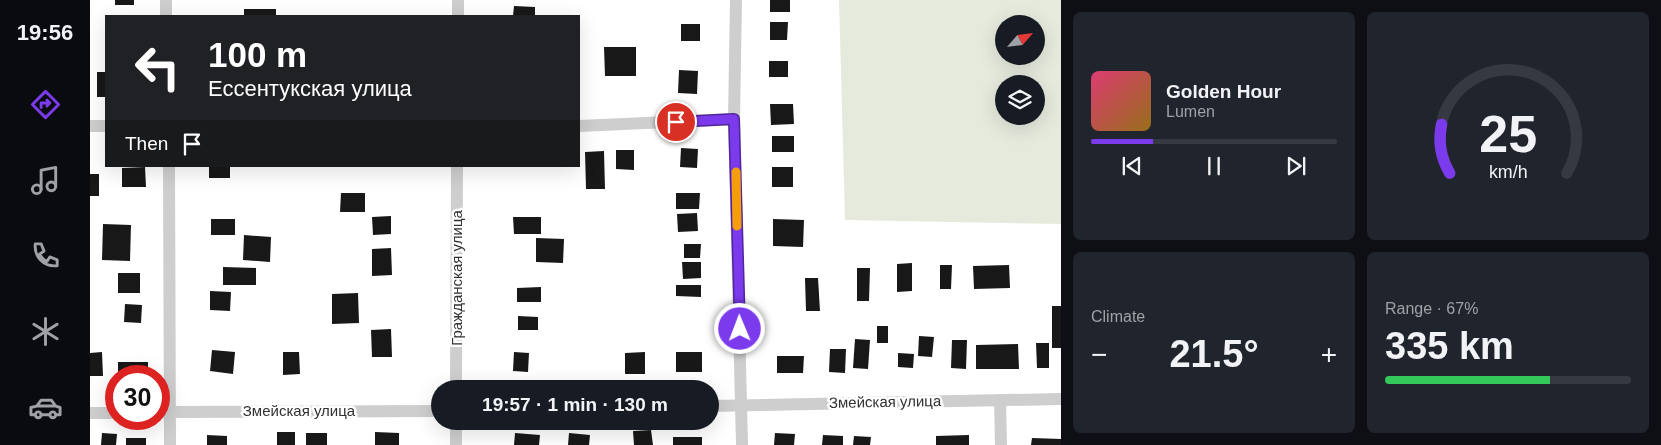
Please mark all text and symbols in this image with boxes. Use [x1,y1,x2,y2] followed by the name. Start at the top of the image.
[995,15,1045,65] north arrow
[995,15,1045,125] map controls
[17,20,73,45] text: 19:56
[125,35,190,100] icon: left
[208,35,307,74] text: 100 m
[995,75,1045,125] button: layers
[208,76,412,101] text: Ессентукская улица
[1166,81,1281,102] text: Golden Hour
[28,87,63,122] icon: directions
[655,101,697,143] pin
[1166,103,1215,120] text: Lumen
[1479,105,1537,163] text: 25
[662,108,690,136] icon: arrive
[178,130,206,158] icon: arrive
[125,133,168,154] text: Then
[1118,152,1146,180] icon: previous
[1200,152,1228,180] icon: pause
[1282,152,1310,180] icon: next
[1489,162,1527,182] text: km/h
[28,163,63,198] icon: music
[448,210,465,346] street label: Гражданская улица
[28,238,63,273] icon: phone
[1385,300,1478,317] text: Range · 67%
[713,302,765,354] position arrow
[1091,308,1145,325] text: Climate
[28,314,63,349] icon: climate
[1385,325,1514,367] text: 335 km
[1169,333,1259,375] text: 21.5°
[1091,339,1107,370] text: −
[1321,339,1337,370] text: +
[105,365,170,430] speed limit sign: 30
[28,390,63,425] icon: car
[829,392,942,411] street label: Змейская улица
[482,394,668,415] text: 19:57 · 1 min · 130 m
[243,402,356,419] street label: Змейская улица

